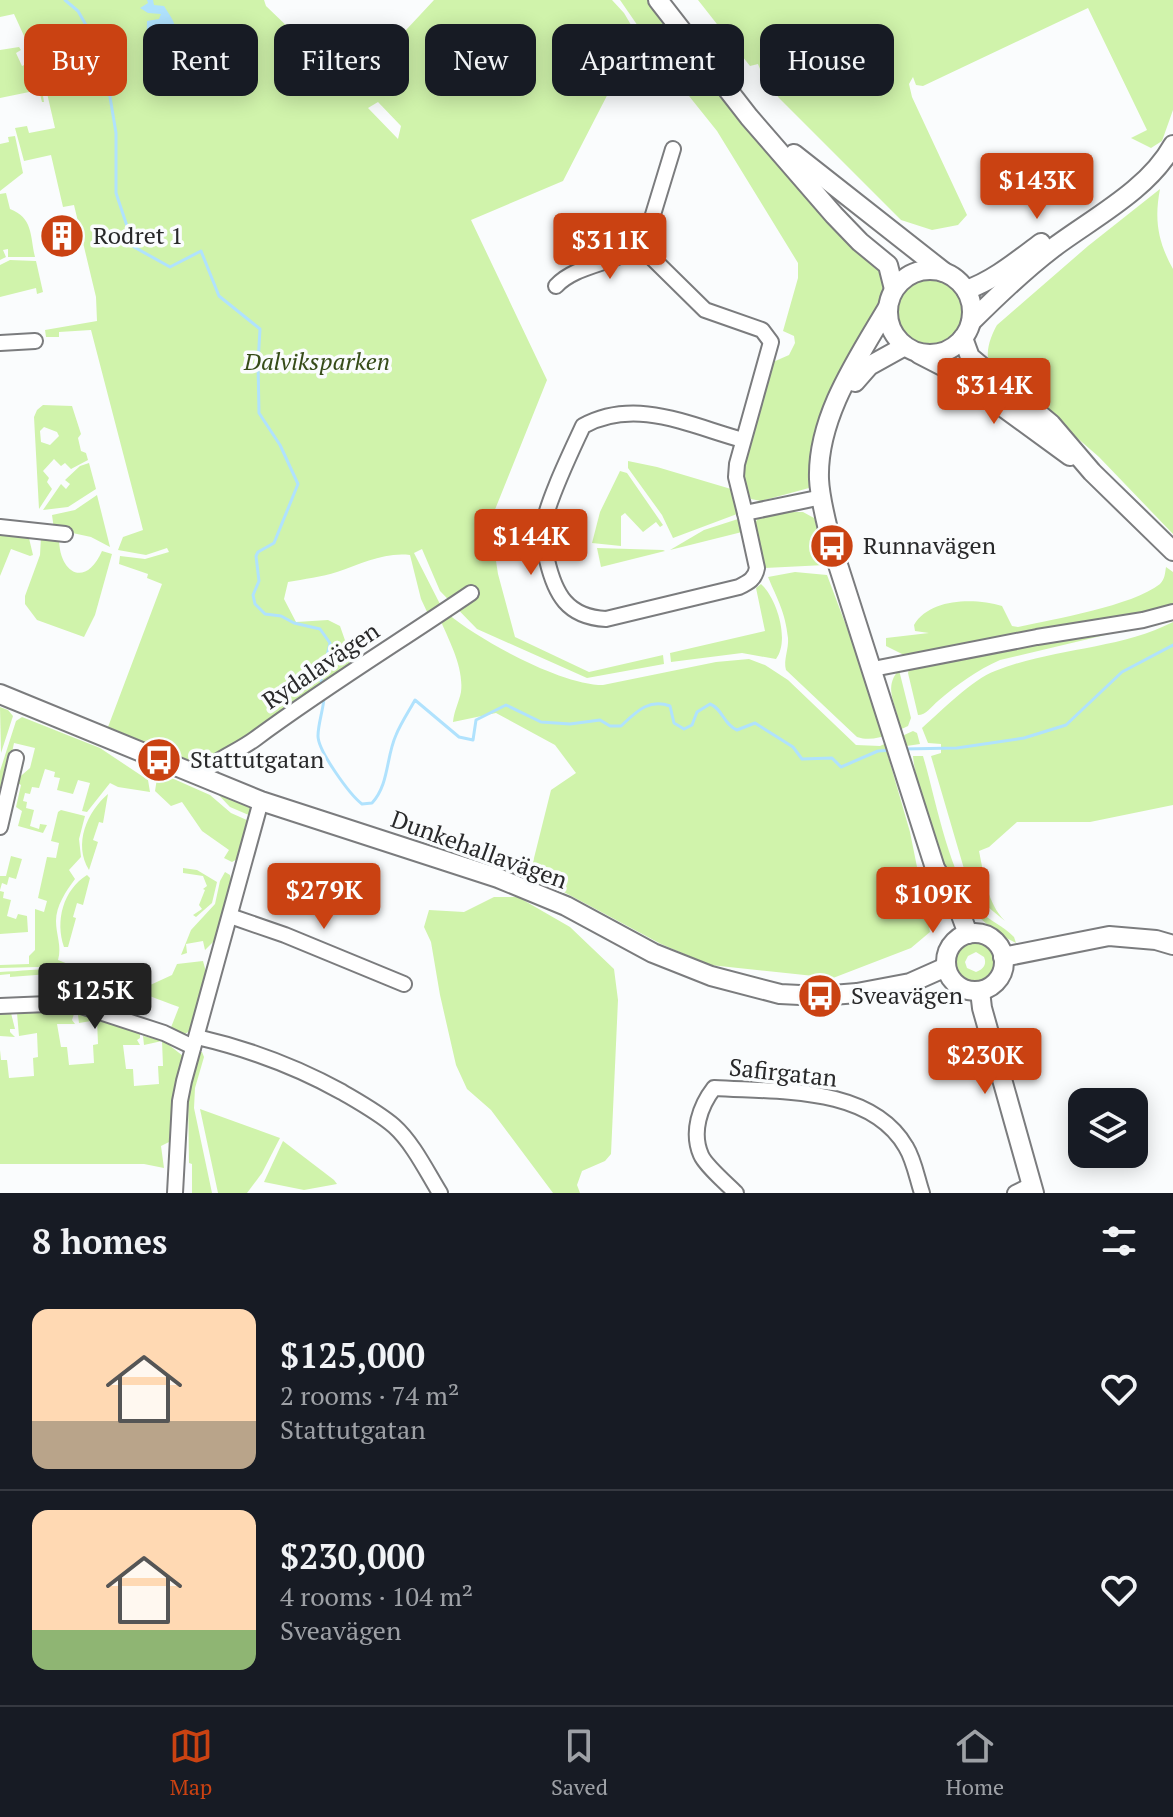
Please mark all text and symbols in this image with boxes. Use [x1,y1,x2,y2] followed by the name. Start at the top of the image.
[24,24,127,96] chip: Buy
[143,24,258,96] chip: Rent
[274,24,409,96] chip: Filters
[425,24,536,96] chip: New
[552,24,744,96] chip: Apartment
[760,24,894,96] chip: House
[981,153,1093,221] pin: $143K
[998,162,1076,196] text: $143K
[38,212,86,260] building icon: Rodret 1
[554,213,666,281] pin: $311K
[93,219,183,251] place label: Rodret 1
[571,222,649,256] text: $311K
[243,345,390,377] park label: Dalviksparken
[938,358,1050,426] pin: $314K
[955,367,1033,401] text: $314K
[475,509,587,577] pin: $144K
[492,518,570,552] text: $144K
[808,522,856,570] bus stop icon: Runnavägen
[863,529,996,561] place label: Runnavägen
[256,614,385,716] street label: Rydalavägen
[135,736,183,784] bus stop icon: Stattutgatan
[190,743,324,775] place label: Stattutgatan
[387,802,572,896] street label: Dunkehallavägen
[268,863,380,931] pin: $279K
[877,867,989,935] pin: $109K
[285,872,363,906] text: $279K
[894,876,972,910] text: $109K
[39,963,151,1031] pin: $125K
[56,972,134,1006] text: $125K
[796,972,844,1020] bus stop icon: Sveavägen
[851,979,963,1011] place label: Sveavägen
[929,1028,1041,1096] pin: $230K
[946,1037,1024,1071] text: $230K
[727,1050,839,1094] street label: Safirgatan
[1068,1088,1148,1168] map controls
[1068,1088,1148,1168] button: layers
[32,1219,167,1264] text: 8 homes
[1097,1219,1141,1263] icon: filters
[280,1333,425,1378] text: $125,000
[96,1341,192,1437] icon: home
[1097,1367,1141,1411] icon: heart
[280,1378,459,1412] text: 2 rooms · 74 m²
[280,1412,426,1446] text: Stattutgatan
[280,1534,425,1579] text: $230,000
[96,1542,192,1638] icon: home
[1097,1568,1141,1612] icon: heart
[280,1579,473,1613] text: 4 rooms · 104 m²
[280,1613,401,1647] text: Sveavägen
[169,1724,213,1801] tab: Map
[551,1724,608,1801] tab: Saved
[946,1724,1004,1801] tab: Home

